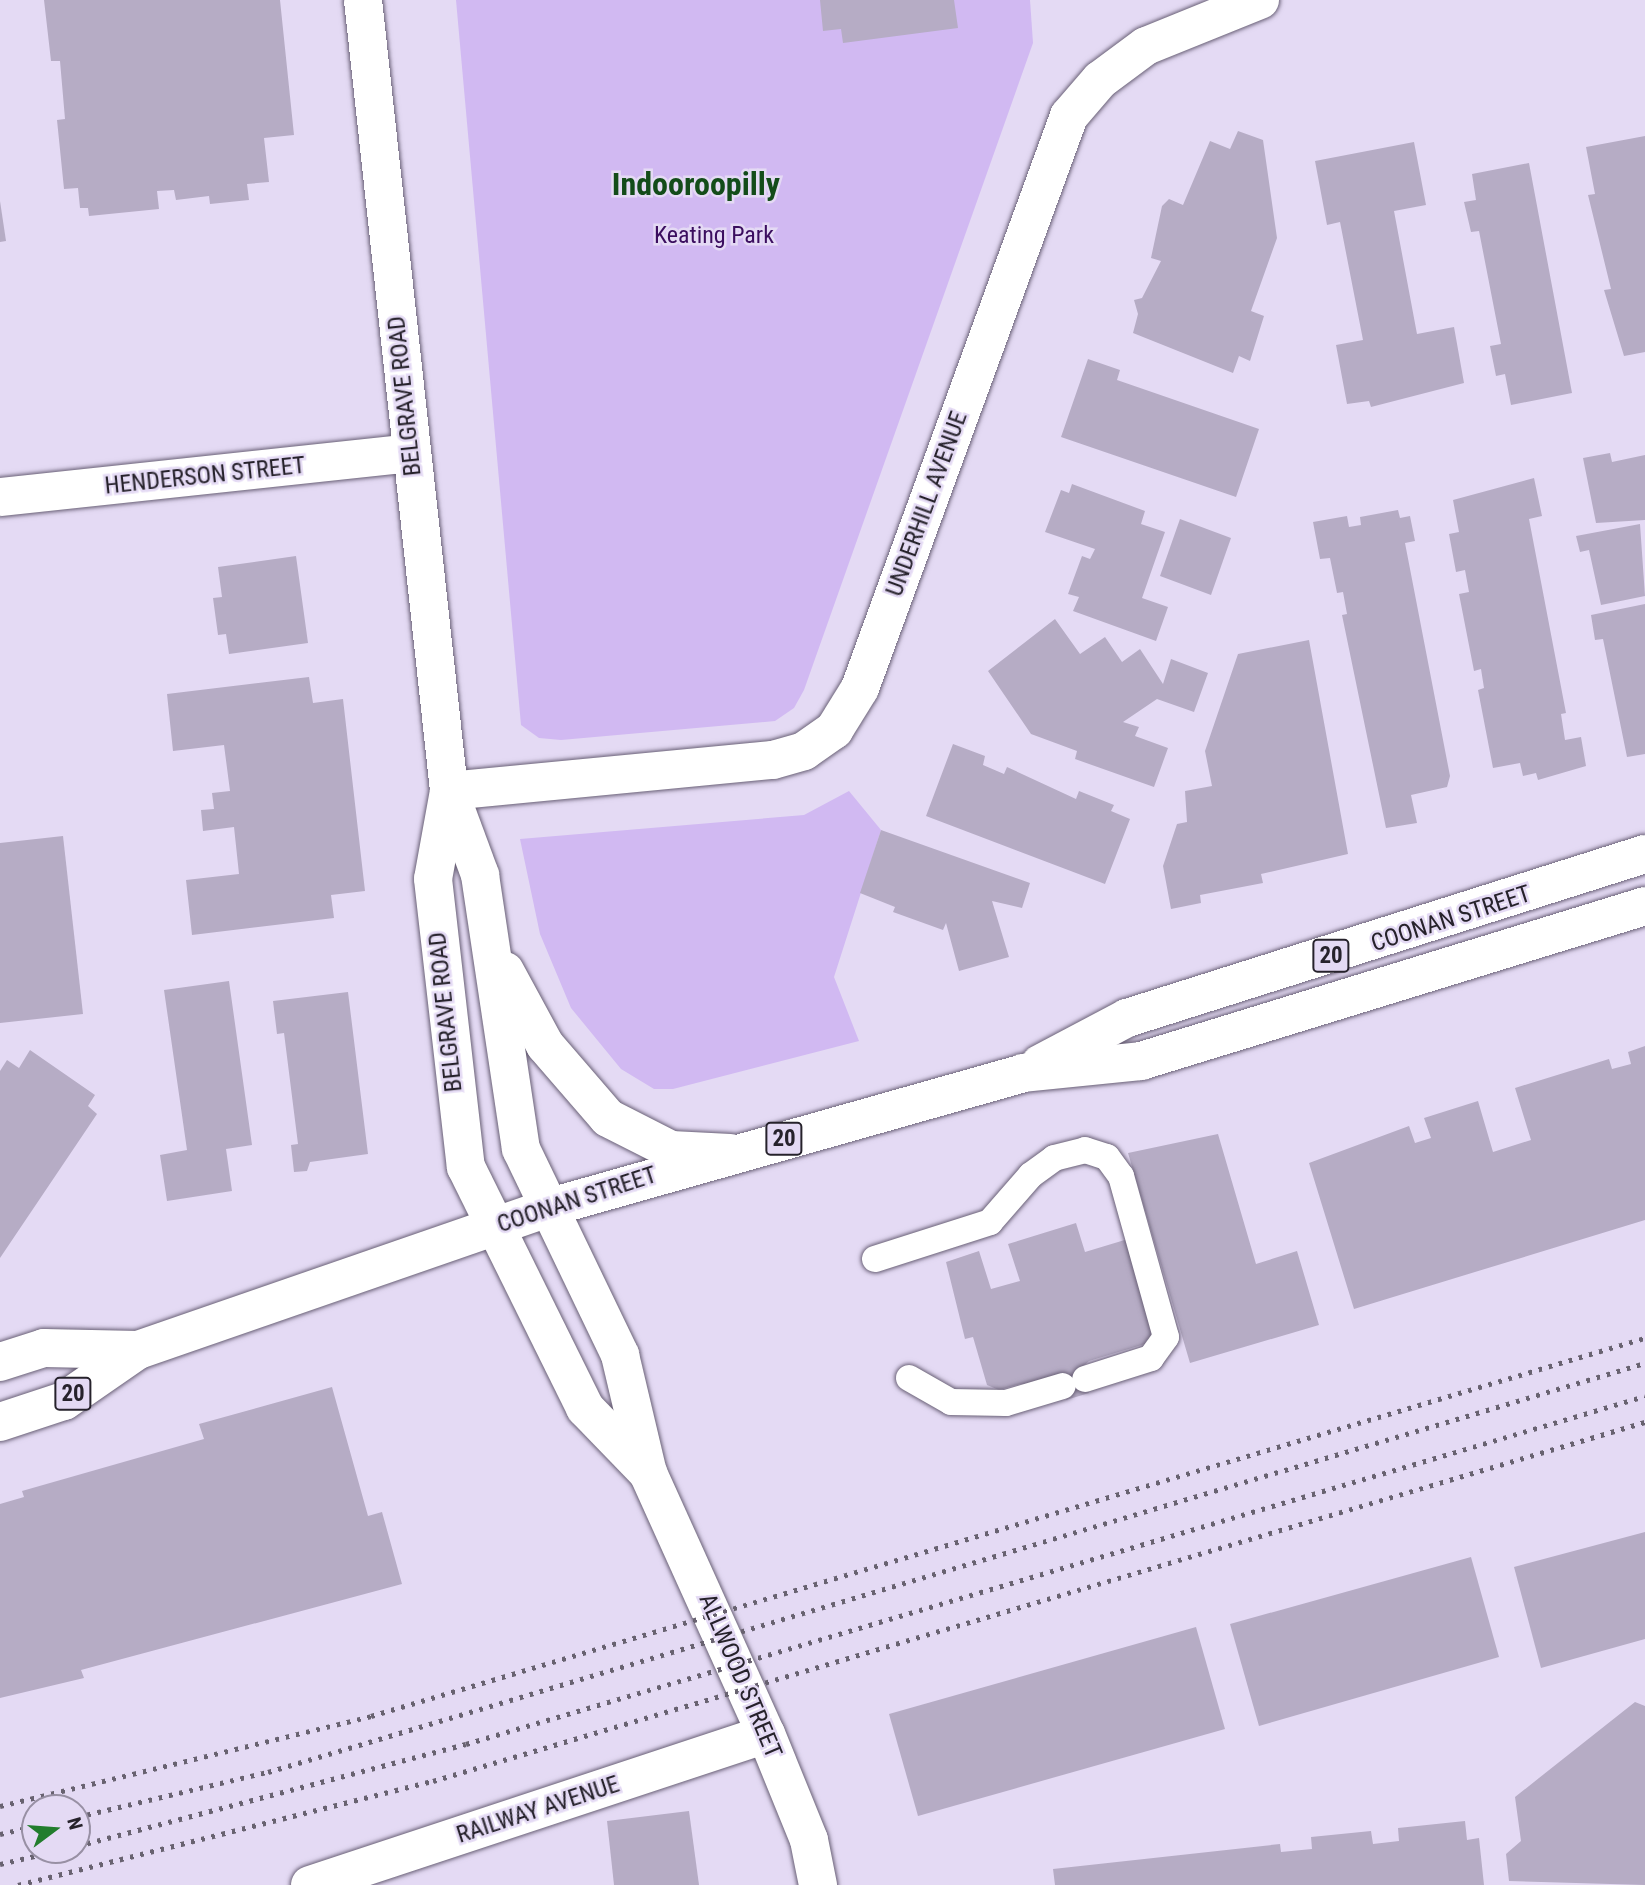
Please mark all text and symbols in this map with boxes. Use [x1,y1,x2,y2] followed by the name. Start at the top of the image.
[612,165,780,203] district label: Indooroopilly
[654,222,774,250] park label: Keating Park
[382,315,428,477] street label: BELGRAVE ROAD
[880,408,974,600] street label: UNDERHILL AVENUE
[103,451,307,501] street label: HENDERSON STREET
[1368,880,1534,958] street label: COONAN STREET
[423,931,469,1093] street label: BELGRAVE ROAD
[1312,937,1350,976] road number: 20
[765,1120,803,1158] road number: 20
[494,1161,660,1239] street label: COONAN STREET
[54,1374,92,1414] road number: 20
[692,1590,788,1762] street label: ALLWOOD STREET
[453,1770,623,1850] street label: RAILWAY AVENUE
[21,1794,91,1864] north arrow
[62,1815,87,1832] text: N

